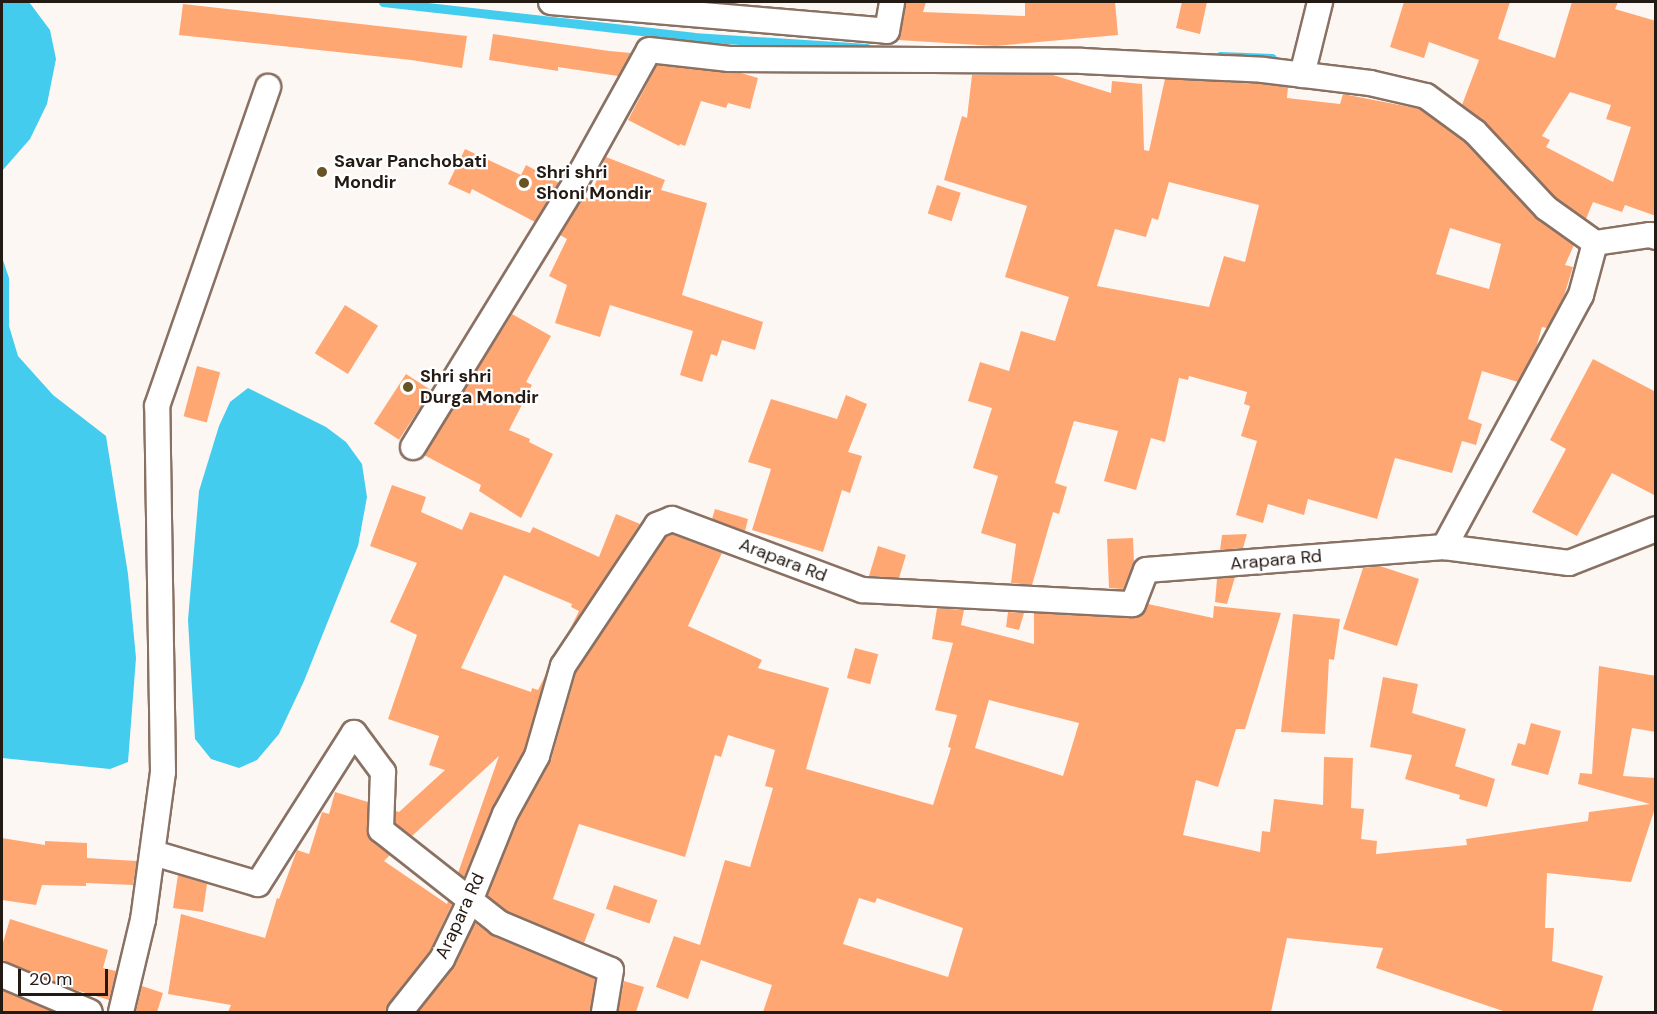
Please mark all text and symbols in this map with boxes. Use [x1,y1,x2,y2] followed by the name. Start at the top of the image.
[334,151,487,194] place label: Savar Panchobati Mondir
[536,162,651,204] place label: Shri shri Shoni Mondir
[315,165,329,179] marker: Savar Panchobati Mondir
[517,176,531,190] marker: Shri shri Shoni Mondir
[420,366,539,409] place label: Shri shri Durga Mondir
[401,380,415,394] marker: Shri shri Durga Mondir
[736,533,830,587] street label: Arapara Rd
[1229,545,1323,575] street label: Arapara Rd
[431,870,489,962] street label: Arapara Rd
[21,957,111,995] scale bar
[29,967,72,991] text: 20 m

